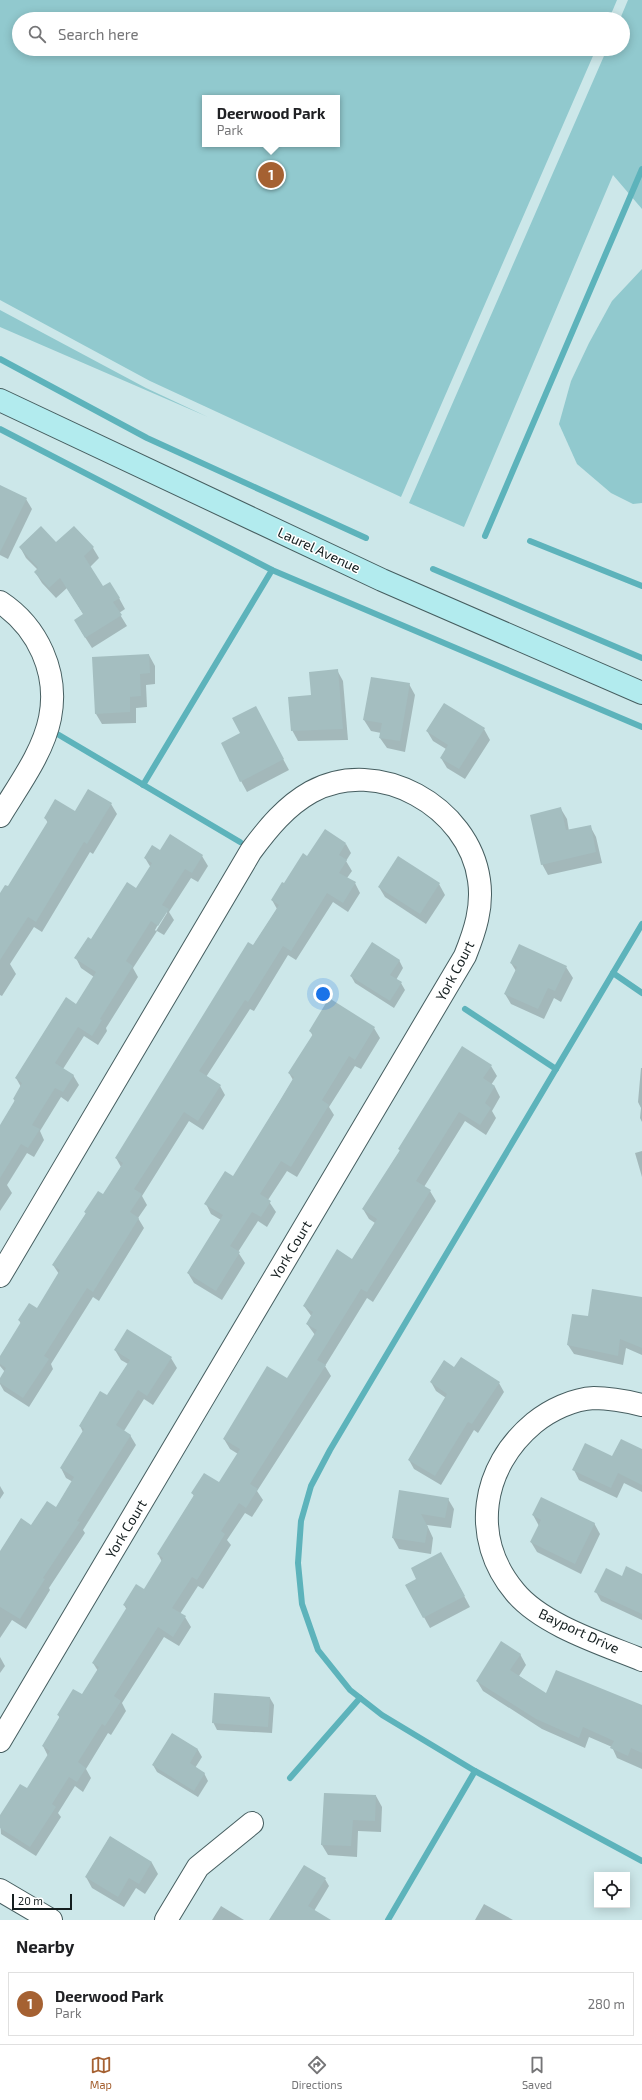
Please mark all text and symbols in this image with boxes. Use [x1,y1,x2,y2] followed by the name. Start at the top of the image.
[12,12,630,56] search box
[26,23,48,45] icon: search
[58,25,139,43] text: Search here
[202,95,340,147] popup
[217,104,325,122] text: Deerwood Park
[217,122,243,138] text: Park
[258,160,284,190] pin: 1
[275,523,363,576] street label: Laurel Avenue
[432,938,477,1004] street label: York Court
[313,984,333,1004] your location
[266,1217,315,1282] street label: York Court
[101,1496,150,1561] street label: York Court
[536,1604,622,1657] street label: Bayport Drive
[594,1872,630,1908] map controls
[594,1872,630,1908] button: locate
[12,1892,72,1911] scale bar
[18,1894,43,1907] text: 20 m
[16,1936,74,1956] text: Nearby
[55,1987,164,2005] text: Deerwood Park
[27,1996,33,2012] text: 1
[588,1996,625,2012] text: 280 m
[55,2005,82,2021] text: Park
[90,2054,112,2091] tab: Map
[292,2054,342,2091] tab: Directions
[522,2054,552,2091] tab: Saved

